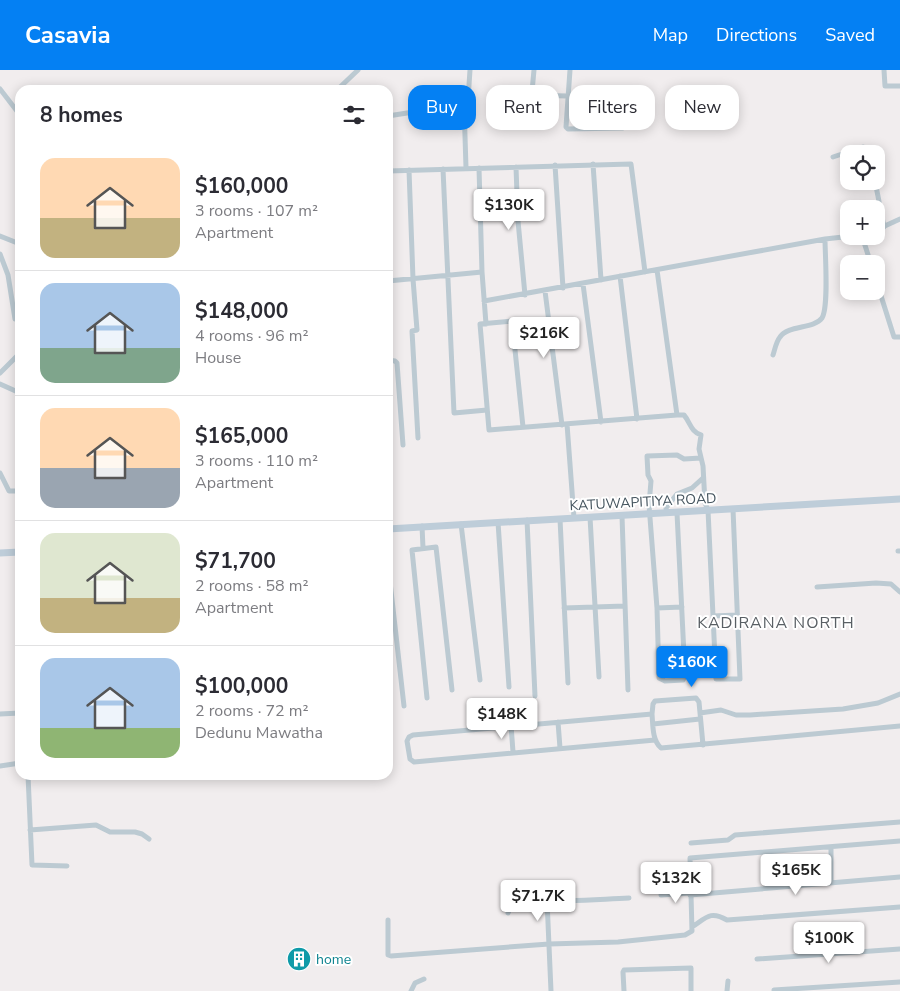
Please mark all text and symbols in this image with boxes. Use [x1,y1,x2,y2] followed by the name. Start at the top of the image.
[25,19,111,51] text: Casavia
[653,23,688,47] text: Map
[716,23,797,47] text: Directions
[825,23,875,47] text: Saved
[408,85,476,130] chip: Buy
[486,85,559,130] chip: Rent
[569,85,655,130] chip: Filters
[665,85,739,130] chip: New
[40,101,123,129] text: 8 homes
[340,101,368,129] icon: filters
[840,145,885,300] map controls
[840,145,885,190] button: locate
[195,172,288,200] text: $160,000
[80,178,140,238] icon: home
[474,189,544,231] pin: $130K
[484,194,534,216] text: $130K
[195,200,318,222] text: 3 rooms · 107 m²
[840,200,885,245] button: +
[195,222,273,244] text: Apartment
[840,255,885,300] button: −
[195,297,288,325] text: $148,000
[80,303,140,363] icon: home
[509,316,579,359] pin: $216K
[519,322,569,344] text: $216K
[195,325,308,347] text: 4 rooms · 96 m²
[195,347,241,369] text: House
[195,422,288,450] text: $165,000
[80,428,140,488] icon: home
[195,450,318,472] text: 3 rooms · 110 m²
[195,472,273,494] text: Apartment
[569,489,717,515] street label: KATUWAPITIYA ROAD
[195,547,276,575] text: $71,700
[80,553,140,613] icon: home
[195,575,308,597] text: 2 rooms · 58 m²
[195,597,273,619] text: Apartment
[697,612,855,634] district label: KADIRANA NORTH
[657,646,727,688] pin: $160K
[667,651,717,673] text: $160K
[195,672,288,700] text: $100,000
[80,678,140,738] icon: home
[467,698,537,740] pin: $148K
[195,700,308,722] text: 2 rooms · 72 m²
[477,703,527,725] text: $148K
[195,722,323,744] text: Dedunu Mawatha
[761,854,831,896] pin: $165K
[771,859,821,881] text: $165K
[641,862,711,904] pin: $132K
[651,867,701,889] text: $132K
[497,880,579,922] pin: $71.7K
[512,885,565,907] text: $71.7K
[794,922,864,964] pin: $100K
[804,927,854,949] text: $100K
[286,946,312,972] building icon: home
[316,950,351,969] place label: home

